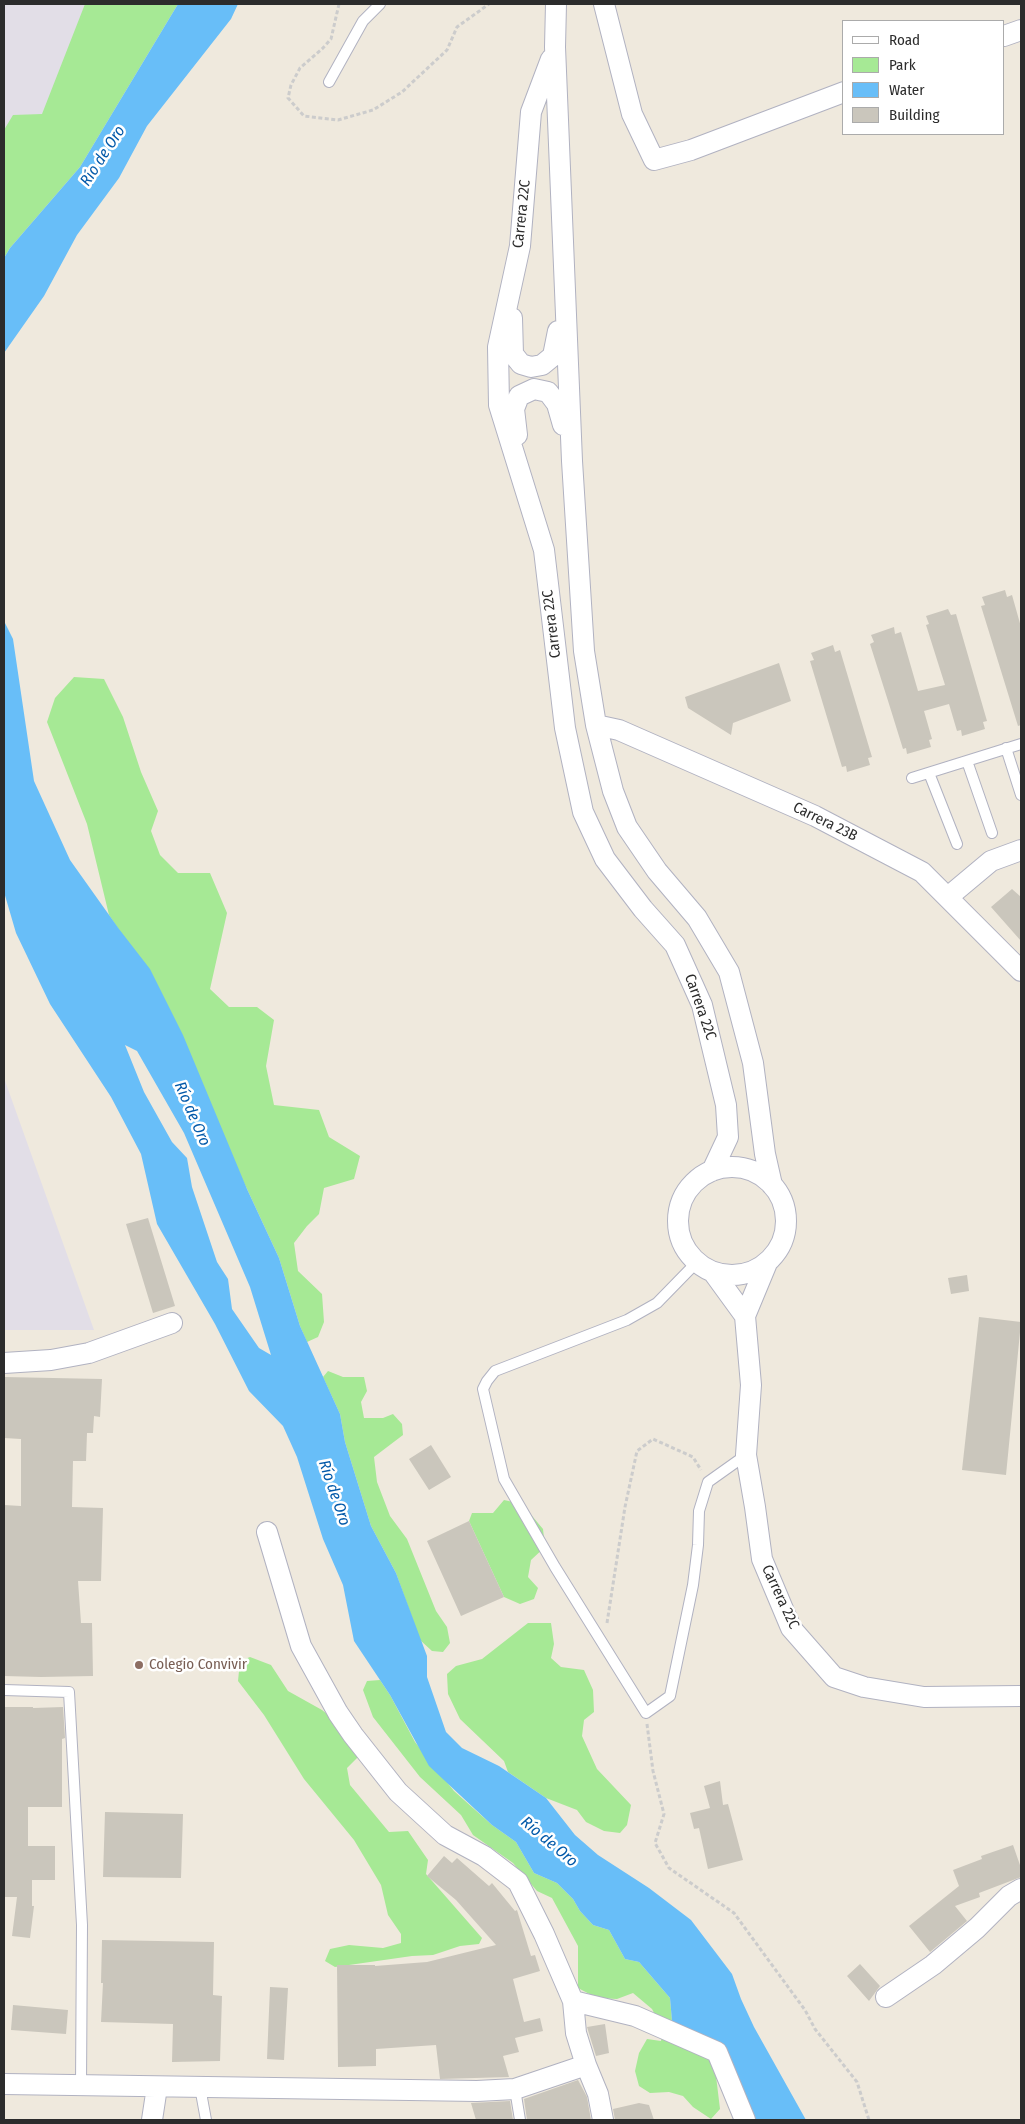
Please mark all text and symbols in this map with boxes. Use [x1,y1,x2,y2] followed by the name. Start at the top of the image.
[842,20,1005,135] legend
[889,31,920,49] text: Road
[889,56,916,74] text: Park
[889,81,924,99] text: Water
[889,106,940,124] text: Building
[76,122,130,190] water label: Río de Oro
[509,179,535,249] street label: Carrera 22C
[539,589,565,659] street label: Carrera 22C
[790,799,860,845] street label: Carrera 23B
[680,972,720,1042] street label: Carrera 22C
[170,1079,214,1149] water label: Río de Oro
[314,1458,354,1528] water label: Río de Oro
[757,1562,803,1632] street label: Carrera 22C
[149,1656,247,1674] place label: Colegio Convivir
[133,1659,145,1671] marker: Colegio Convivir
[517,1813,581,1871] water label: Río de Oro

